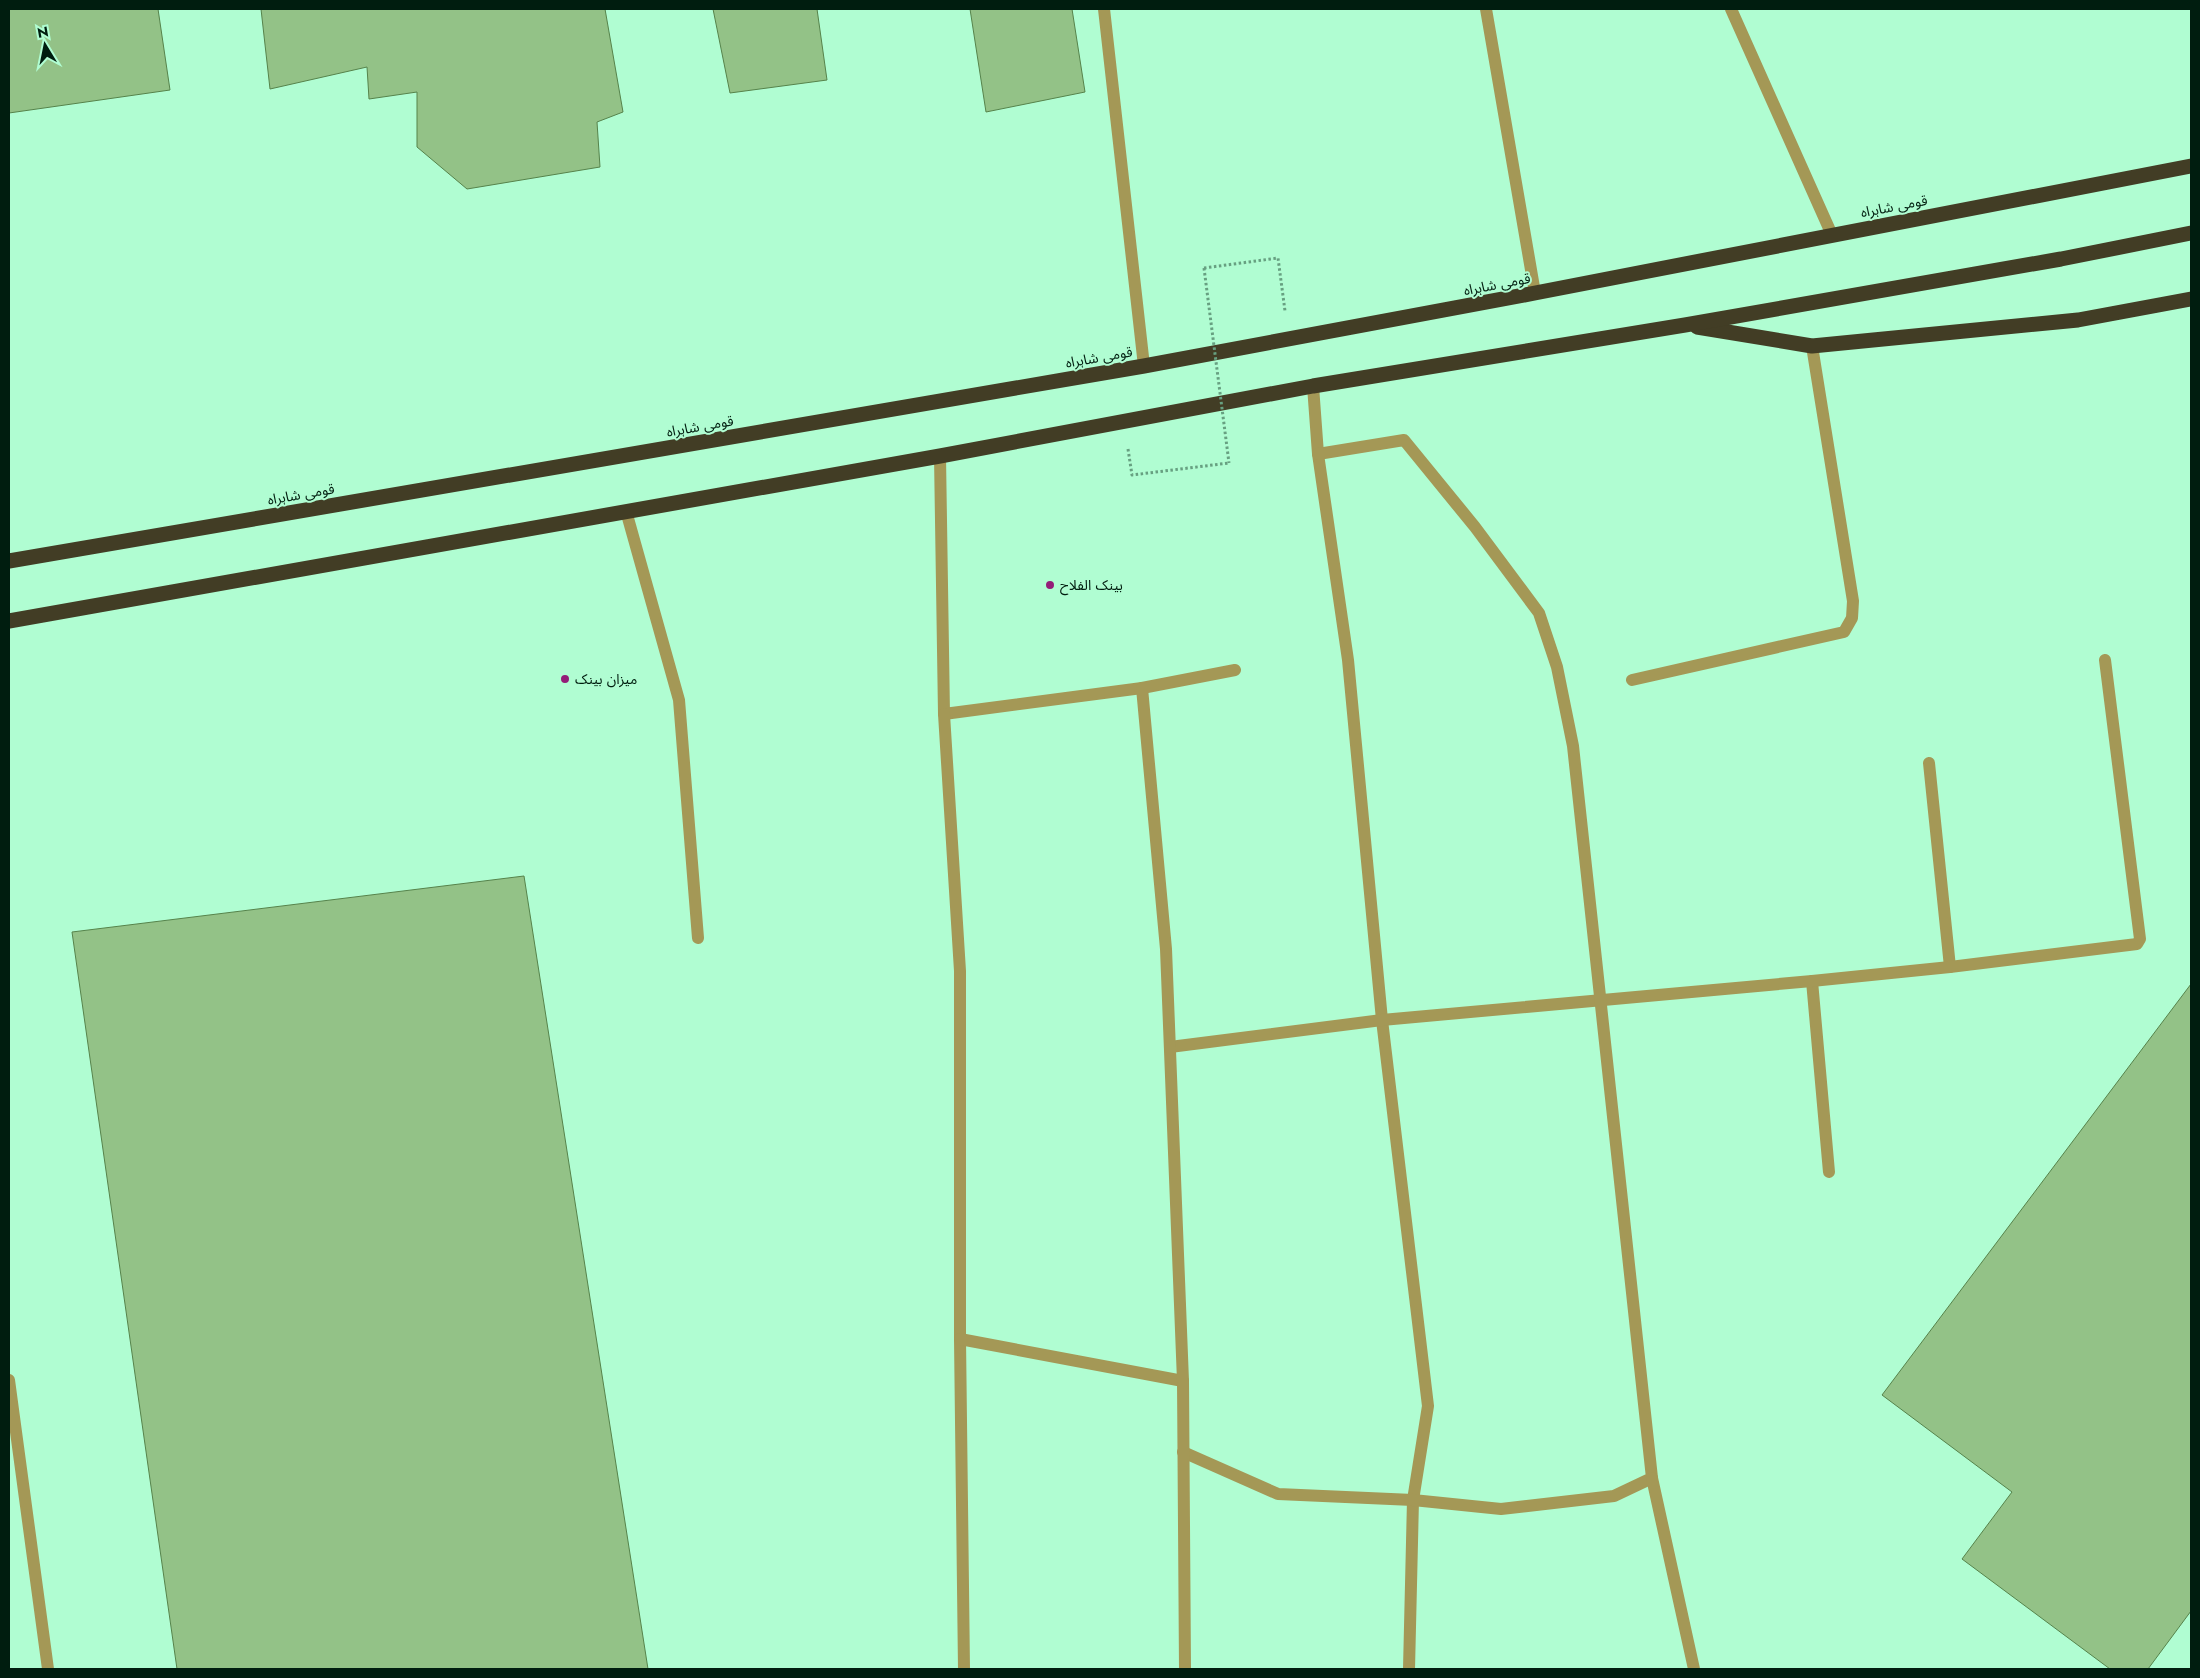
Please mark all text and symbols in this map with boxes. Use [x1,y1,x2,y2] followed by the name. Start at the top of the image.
[20,20,70,70] north arrow
[36,21,50,43] text: N
[1859,190,1929,222] street label: قومی شاہراہ
[1462,268,1532,300] street label: قومی شاہراہ
[1064,341,1134,373] street label: قومی شاہراہ
[665,410,735,442] street label: قومی شاہراہ
[266,478,336,510] street label: قومی شاہراہ
[1060,575,1123,596] place label: بینک الفلاح
[1044,579,1056,591] marker: بینک الفلاح
[575,669,637,689] place label: میزان بینک
[559,673,571,685] marker: میزان بینک

